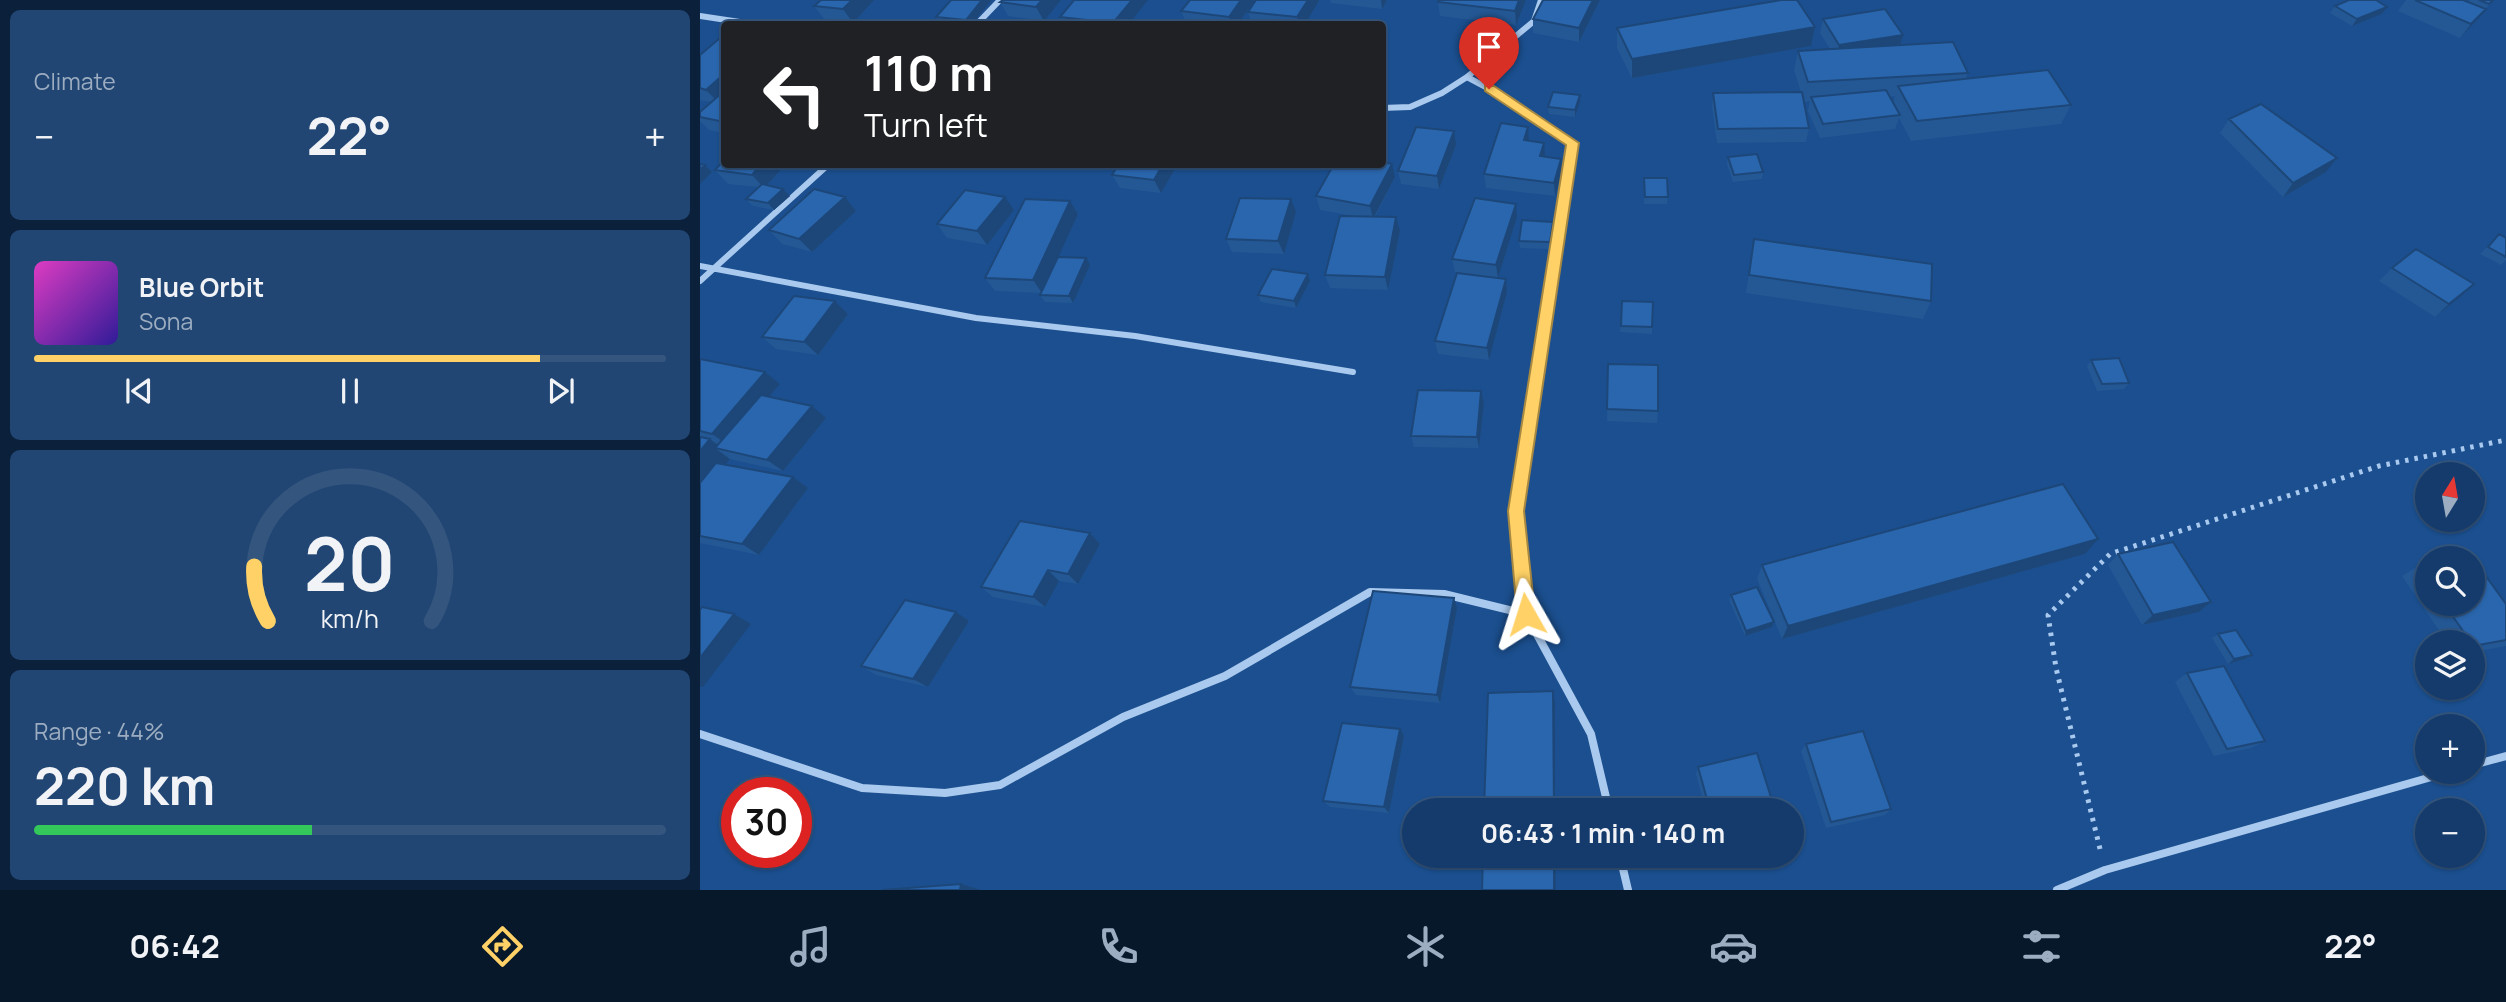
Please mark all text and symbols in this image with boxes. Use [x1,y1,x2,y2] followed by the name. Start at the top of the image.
[1459,17,1519,89] pin
[1470,28,1508,66] icon: arrive
[864,39,993,106] text: 110 m
[749,49,840,140] icon: left
[34,65,116,97] text: Climate
[307,100,392,171] text: 22°
[864,103,988,147] text: Turn left
[34,110,55,162] text: −
[644,110,666,162] text: +
[139,269,264,305] text: Blue Orbit
[139,305,193,337] text: Sona
[120,372,158,410] icon: previous
[331,372,369,410] icon: pause
[542,372,580,410] icon: next
[2415,462,2485,532] north arrow
[2415,462,2485,868] map controls
[304,513,396,613] text: 20
[2415,546,2485,616] button: search
[1489,577,1563,651] position arrow
[321,601,379,636] text: km/h
[2415,630,2485,700] button: layers
[2415,714,2485,784] button: +
[34,715,165,747] text: Range · 44%
[34,750,215,821] text: 220 km
[721,777,812,868] speed limit sign: 30
[2415,798,2485,868] button: −
[1481,815,1725,851] text: 06:43 · 1 min · 140 m
[478,922,527,971] icon: directions
[786,922,835,971] icon: music
[1094,922,1143,971] icon: phone
[1401,922,1450,971] icon: climate
[1709,922,1758,971] icon: car
[2017,922,2066,971] icon: filters
[129,924,220,968] text: 06:42
[2324,924,2377,968] text: 22°

